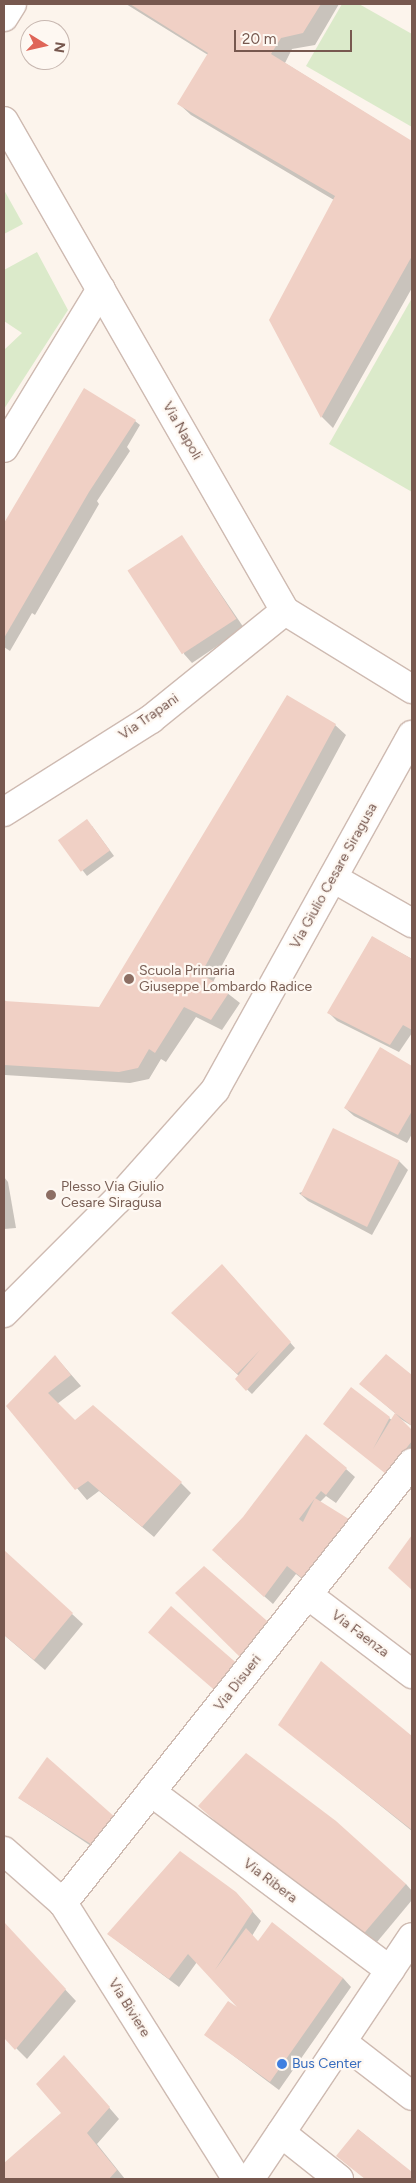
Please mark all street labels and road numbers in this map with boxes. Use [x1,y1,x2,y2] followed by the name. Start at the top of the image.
[159,399,205,463] street label: Via Napoli
[116,690,182,744] street label: Via Trapani
[287,800,381,952] street label: Via Giulio Cesare Siragusa
[328,1607,392,1661] street label: Via Faenza
[211,1652,265,1714] street label: Via Disueri
[240,1855,300,1907] street label: Via Ribera
[104,1976,154,2040] street label: Via Biviere

